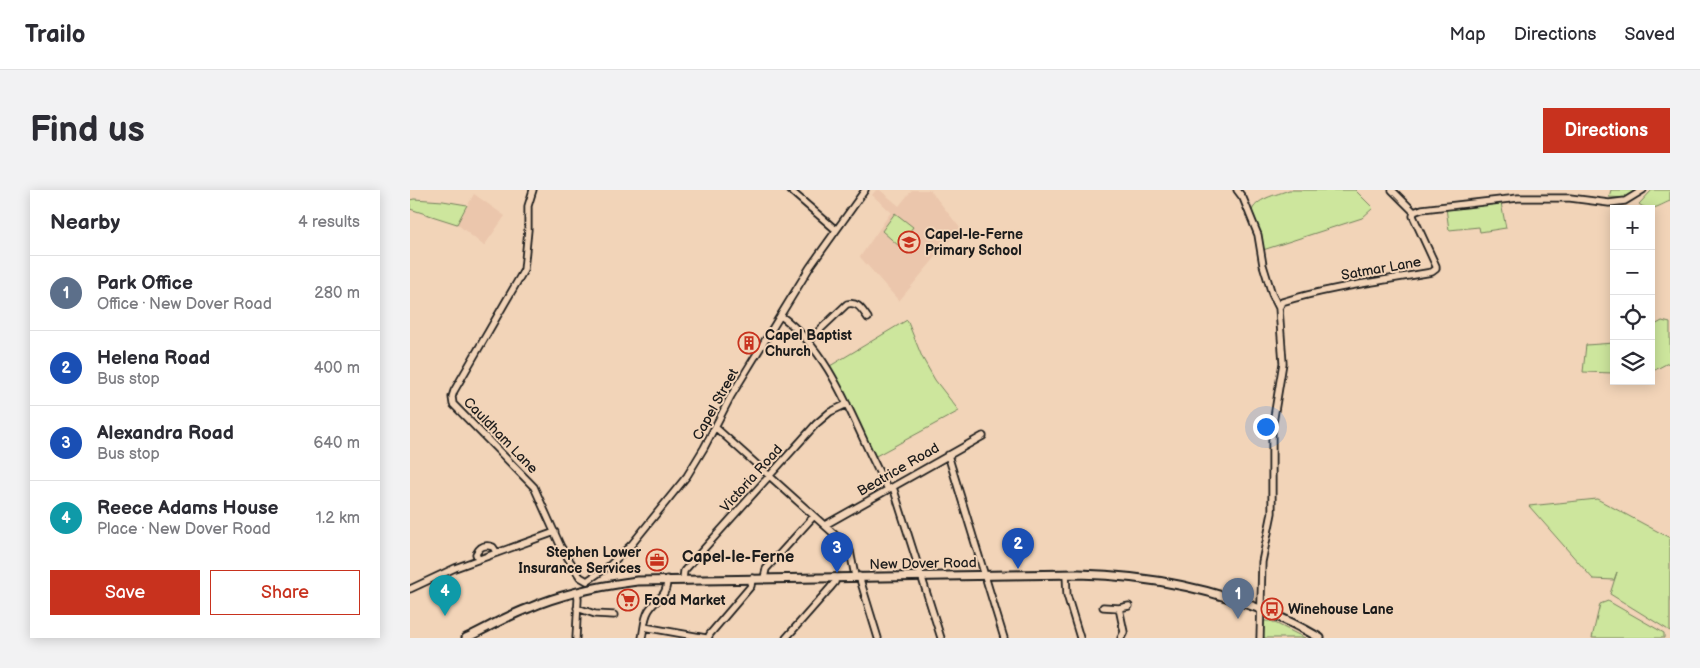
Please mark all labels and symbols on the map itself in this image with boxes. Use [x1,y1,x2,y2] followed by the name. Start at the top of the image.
[925,226,1023,259] place label: Capel-le-Ferne Primary School
[897,230,921,254] school or university icon: Capel-le-Ferne Primary School
[1340,253,1422,284] street label: Satmar Lane
[765,327,852,360] place label: Capel Baptist Church
[737,331,761,355] building icon: Capel Baptist Church
[689,365,742,443] street label: Capel Street
[460,394,541,477] street label: Cauldham Lane
[1253,414,1279,440] your location
[854,439,942,500] street label: Beatrice Road
[717,441,786,516] street label: Victoria Road
[1002,528,1034,569] pin: 2
[821,532,853,573] pin: 3
[518,544,641,577] place label: Stephen Lower Insurance Services
[645,548,669,572] office icon: Stephen Lower Insurance Services
[682,548,794,567] district label: Capel-le-Ferne
[869,554,977,573] street label: New Dover Road
[429,575,461,616] pin: 4
[1222,578,1254,619] pin: 1
[616,588,640,612] supermarket icon: Food Market
[644,592,726,609] place label: Food Market
[1260,597,1284,621] bus stop icon: Winehouse Lane
[1288,601,1394,618] place label: Winehouse Lane

